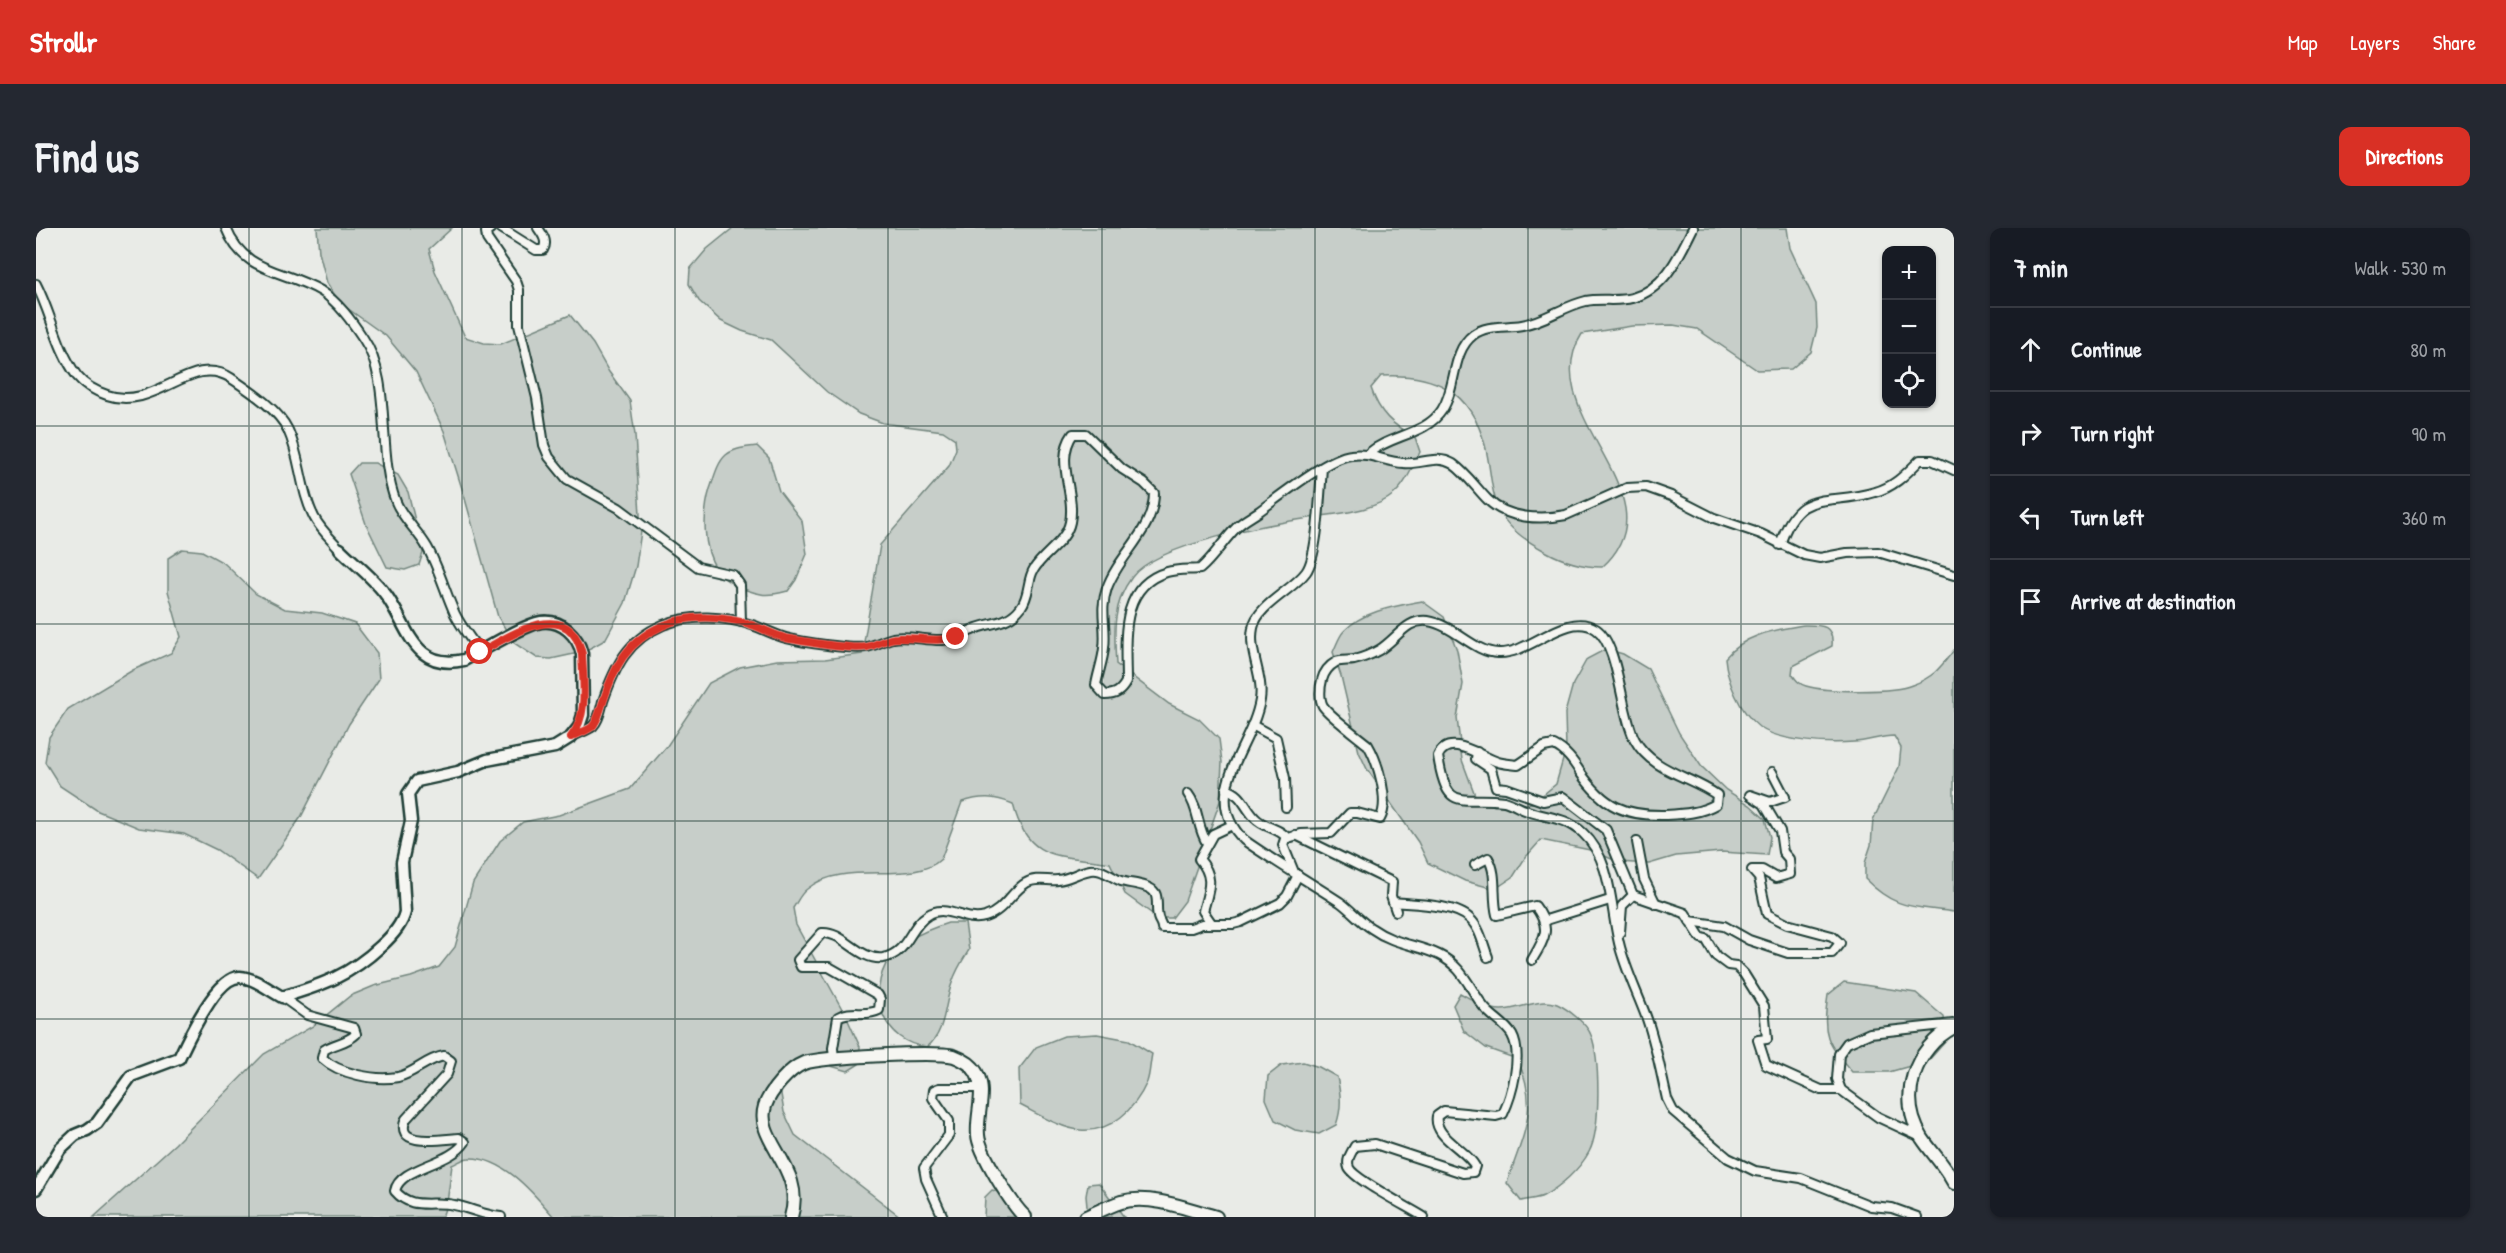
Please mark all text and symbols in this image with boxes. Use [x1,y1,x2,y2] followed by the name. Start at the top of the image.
[30,23,97,61] text: Strollr
[2288,28,2317,57] text: Map
[2350,28,2400,57] text: Layers
[2433,28,2476,57] text: Share
[2339,127,2470,186] button: Directions
[36,128,139,185] text: Find us
[1882,246,1936,408] map controls
[1882,246,1936,300] button: +
[2014,250,2068,285] text: 7 min
[2354,254,2446,281] text: Walk · 530 m
[1882,300,1936,354] button: −
[2014,333,2047,366] icon: ahead
[2071,334,2142,364] text: Continue
[2410,336,2446,363] text: 80 m
[1882,354,1936,408] button: locate
[2014,417,2047,450] icon: right
[2071,418,2154,448] text: Turn right
[2412,420,2446,447] text: 90 m
[2014,501,2047,534] icon: left
[2071,502,2144,532] text: Turn left
[2402,504,2446,531] text: 360 m
[2014,585,2047,618] icon: arrive
[2071,586,2236,616] text: Arrive at destination
[942,623,968,649] route end
[466,638,492,664] route start

